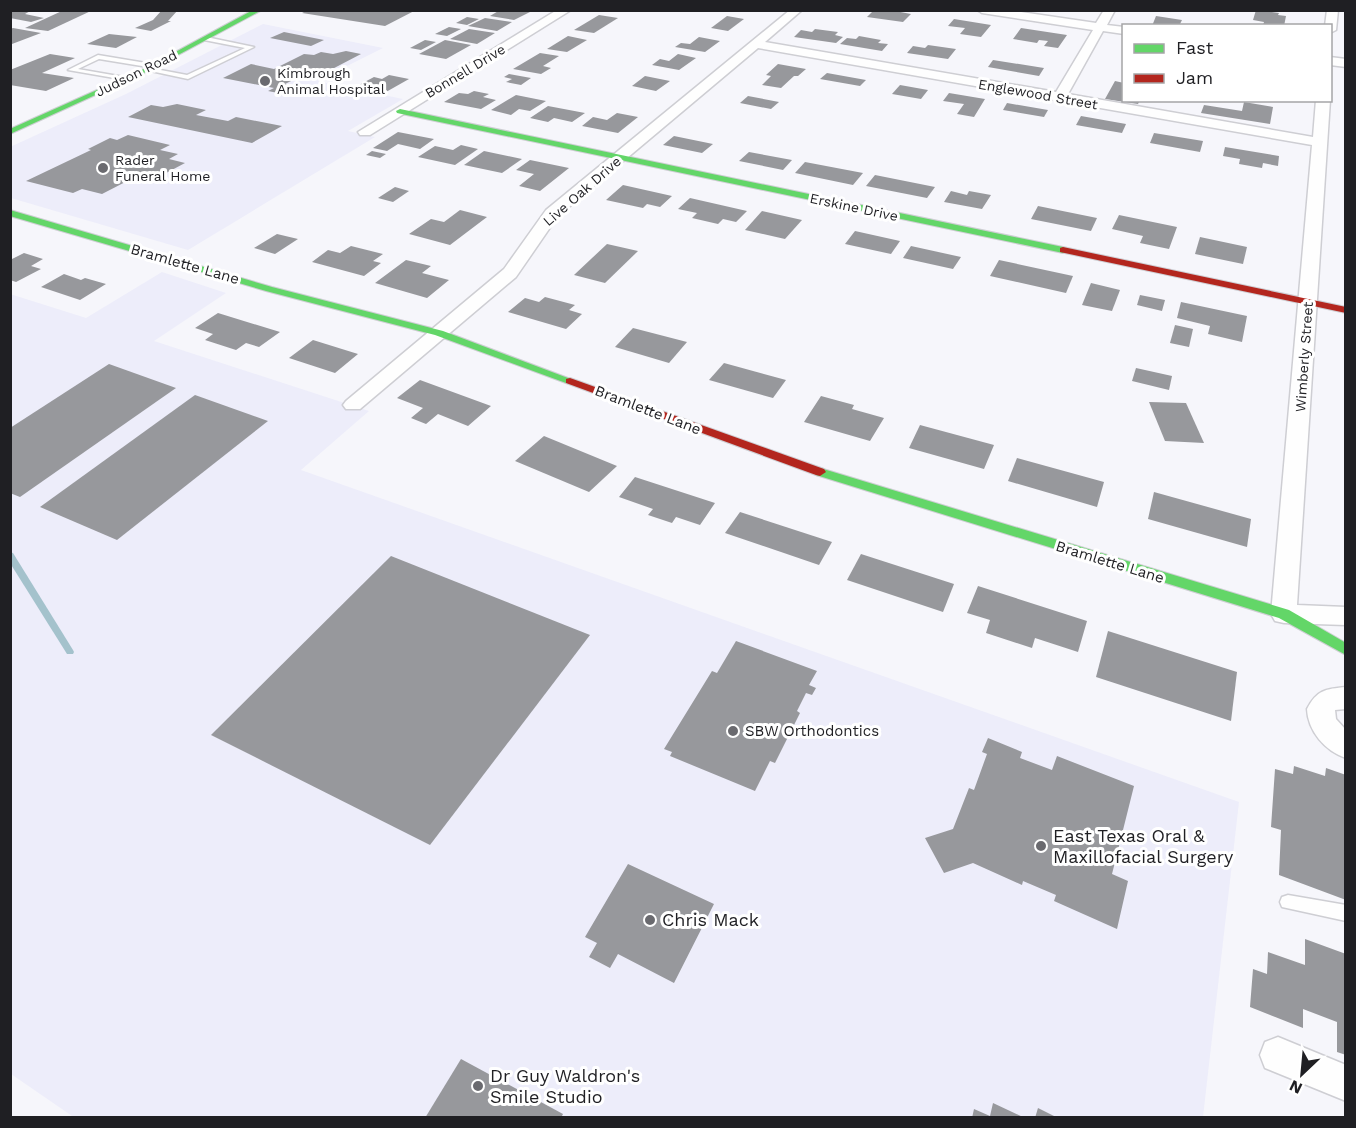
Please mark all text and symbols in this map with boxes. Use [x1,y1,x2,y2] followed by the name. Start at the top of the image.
[1122,24,1332,102] legend
[1176,37,1214,58] text: Fast
[422,41,508,101] street label: Bonnell Drive
[93,46,179,100] street label: Judson Road
[277,65,386,97] place label: Kimbrough Animal Hospital
[1176,67,1213,88] text: Jam
[258,74,272,88] marker: Kimbrough Animal Hospital
[977,76,1099,112] street label: Englewood Street
[115,152,210,184] place label: Rader Funeral Home
[540,153,624,229] street label: Live Oak Drive
[96,161,110,175] marker: Rader Funeral Home
[808,190,900,224] street label: Erskine Drive
[129,240,241,288] street label: Bramlette Lane
[1292,301,1316,413] street label: Wimberly Street
[592,381,704,439] street label: Bramlette Lane
[1054,537,1166,587] street label: Bramlette Lane
[745,722,879,740] place label: SBW Orthodontics
[726,724,740,738] marker: SBW Orthodontics
[1053,825,1234,867] place label: East Texas Oral & Maxillofacial Surgery
[1034,839,1048,853] marker: East Texas Oral & Maxillofacial Surgery
[662,909,759,930] place label: Chris Mack
[643,913,657,927] marker: Chris Mack
[1272,1044,1332,1104] north arrow
[490,1065,640,1107] place label: Dr Guy Waldron's Smile Studio
[1286,1076,1305,1098] text: N
[471,1079,485,1093] marker: Dr Guy Waldron's Smile Studio

